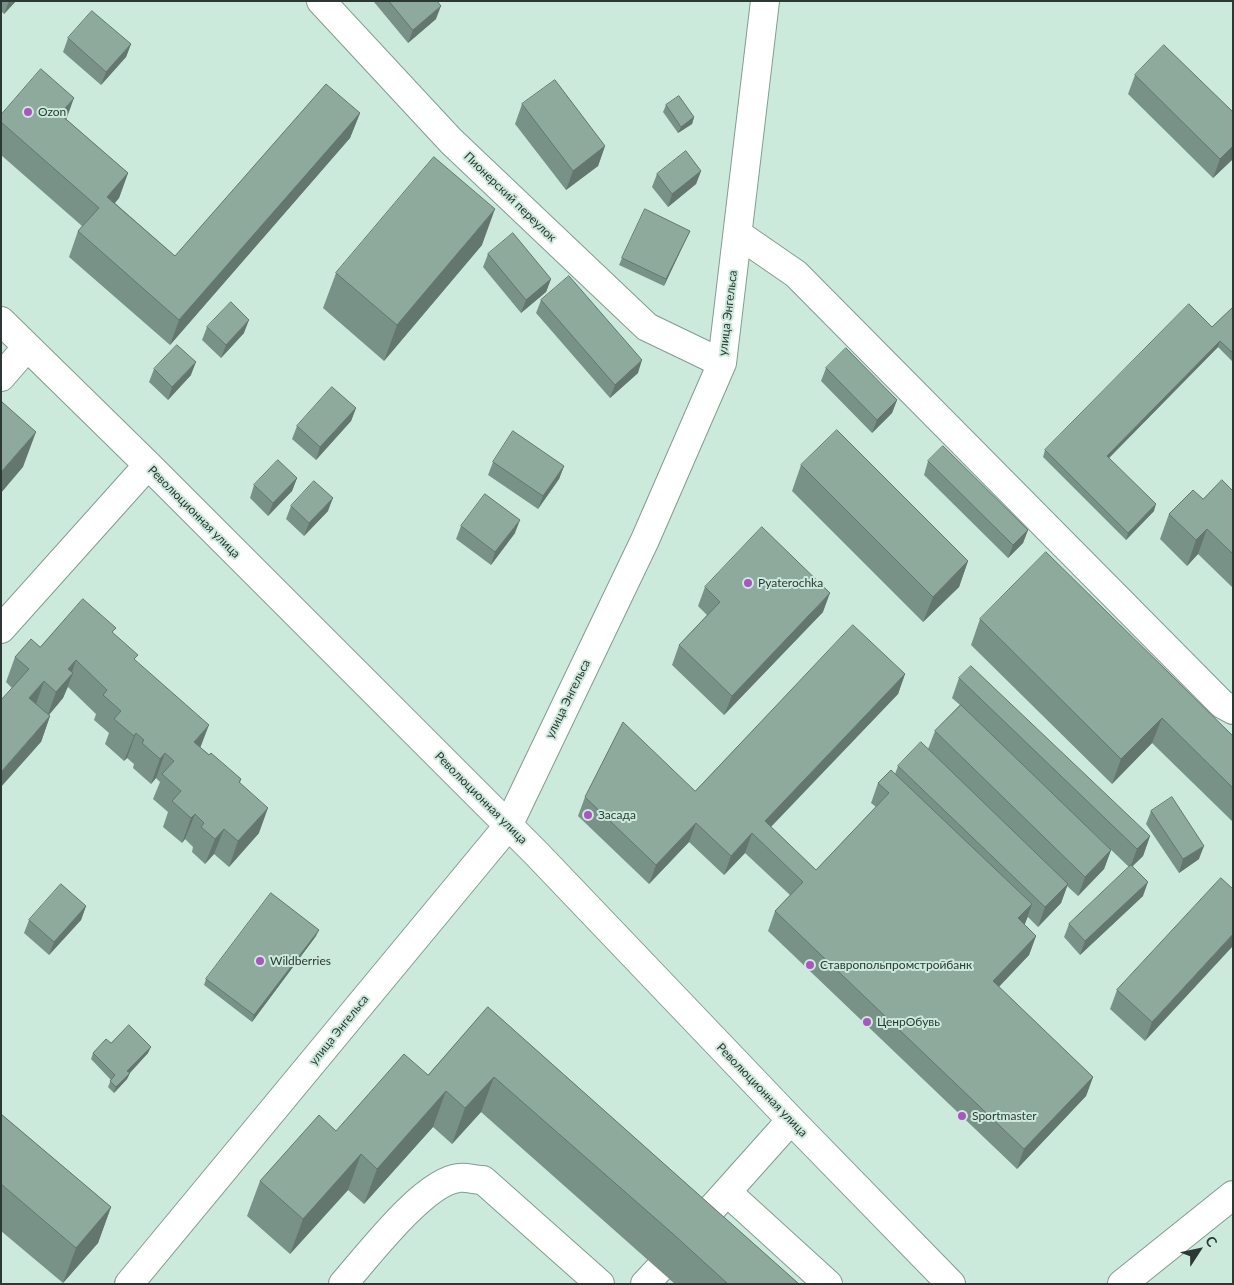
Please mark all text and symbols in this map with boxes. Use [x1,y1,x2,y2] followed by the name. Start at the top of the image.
[38,105,66,119] place label: Ozon
[22,106,34,118] marker: Ozon
[461,149,559,245] street label: Пионерский переулок
[716,269,740,357] street label: улица Энгельса
[145,463,243,561] street label: Революционная улица
[758,576,823,590] place label: Pyaterochka
[742,577,754,589] marker: Pyaterochka
[543,657,593,741] street label: улица Энгельса
[432,749,530,847] street label: Революционная улица
[598,808,636,822] place label: Засада
[582,809,594,821] marker: Засада
[270,954,331,968] place label: Wildberries
[254,955,266,967] marker: Wildberries
[820,958,972,972] place label: Ставропольпромстройбанк
[804,959,816,971] marker: Ставропольпромстройбанк
[306,992,372,1068] street label: улица Энгельса
[877,1015,940,1029] place label: ЦенрОбувь
[861,1016,873,1028] marker: ЦенрОбувь
[714,1040,810,1140] street label: Революционная улица
[972,1109,1037,1123] place label: Sportmaster
[956,1110,968,1122] marker: Sportmaster
[1174,1225,1224,1275] north arrow
[1202,1232,1221,1250] text: С

